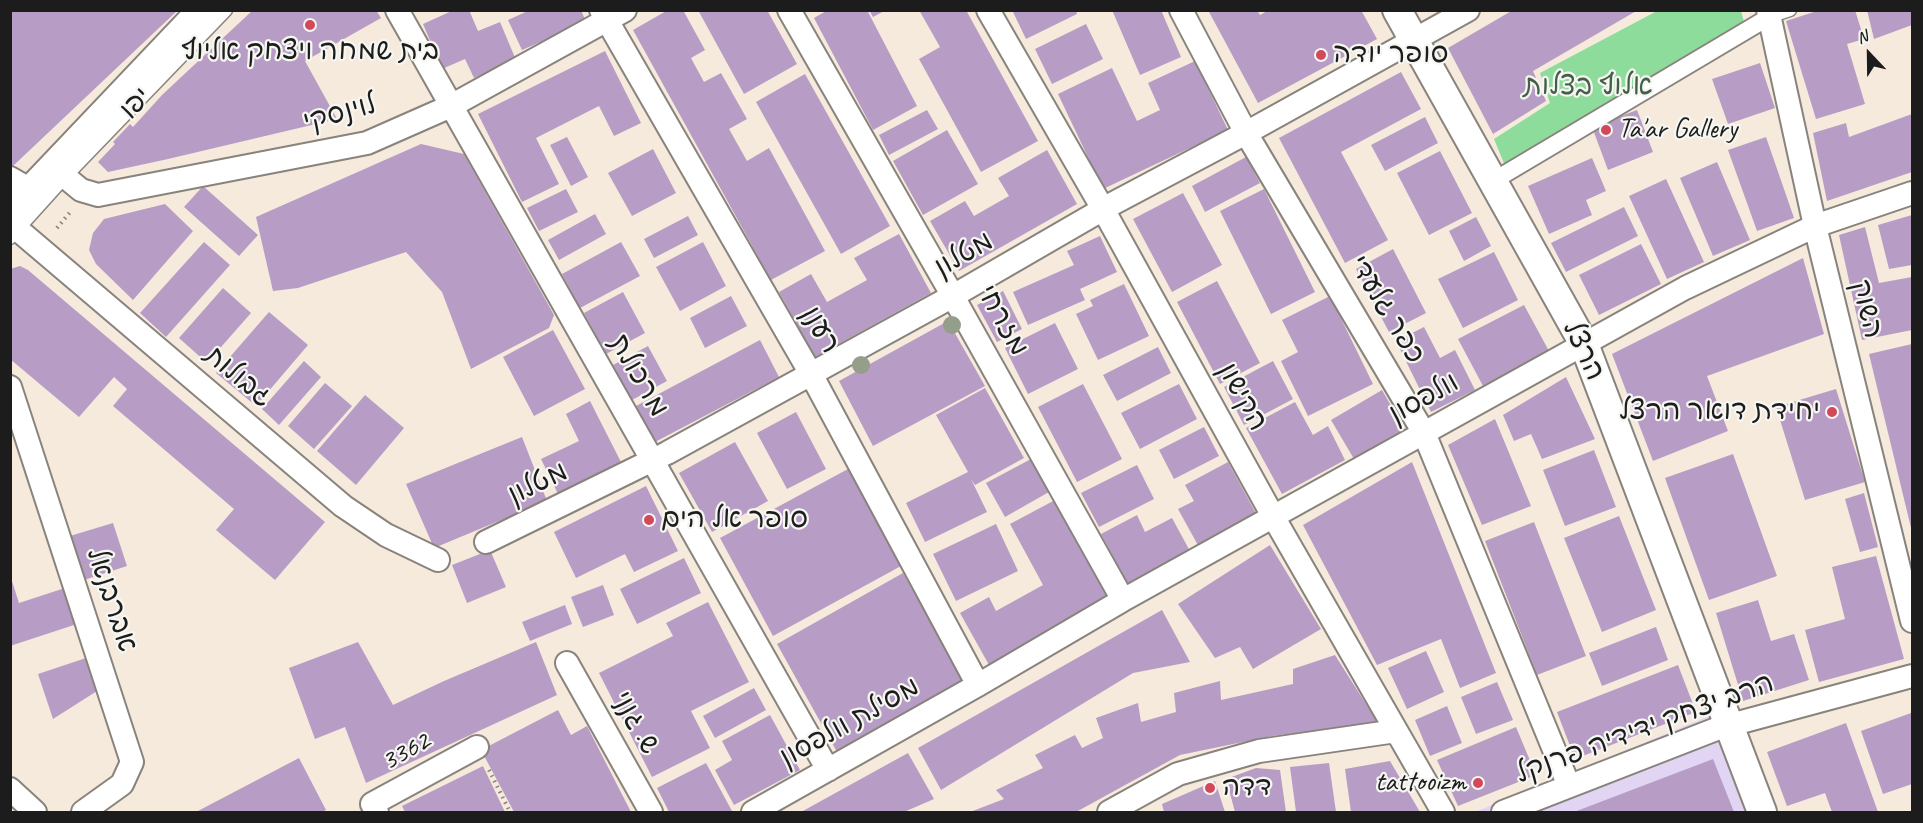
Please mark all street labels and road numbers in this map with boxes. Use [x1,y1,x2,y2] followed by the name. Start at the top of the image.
[113,81,159,127] street label: יפו
[300,88,380,140] street label: לוינסקי
[929,225,999,285] street label: מטלון
[1341,250,1431,370] street label: כפר גלעדי
[1842,276,1890,342] street label: השוק
[969,280,1035,362] street label: מזרחי
[793,300,847,360] street label: רענן
[1555,316,1611,386] street label: הרצל
[601,329,675,423] street label: מרכולת
[197,339,279,415] street label: גבולות
[1210,357,1274,437] street label: הקישון
[1383,366,1465,432] street label: וולפסון
[503,455,573,513] street label: מטלון
[78,544,144,656] street label: אברבנאל
[1511,667,1779,791] street label: הרב יצחק ידידיה פרנקל
[774,671,926,775] street label: מסילת וולפסון
[604,686,666,760] street label: ש. גנני
[376,725,436,779] street label: 3362

